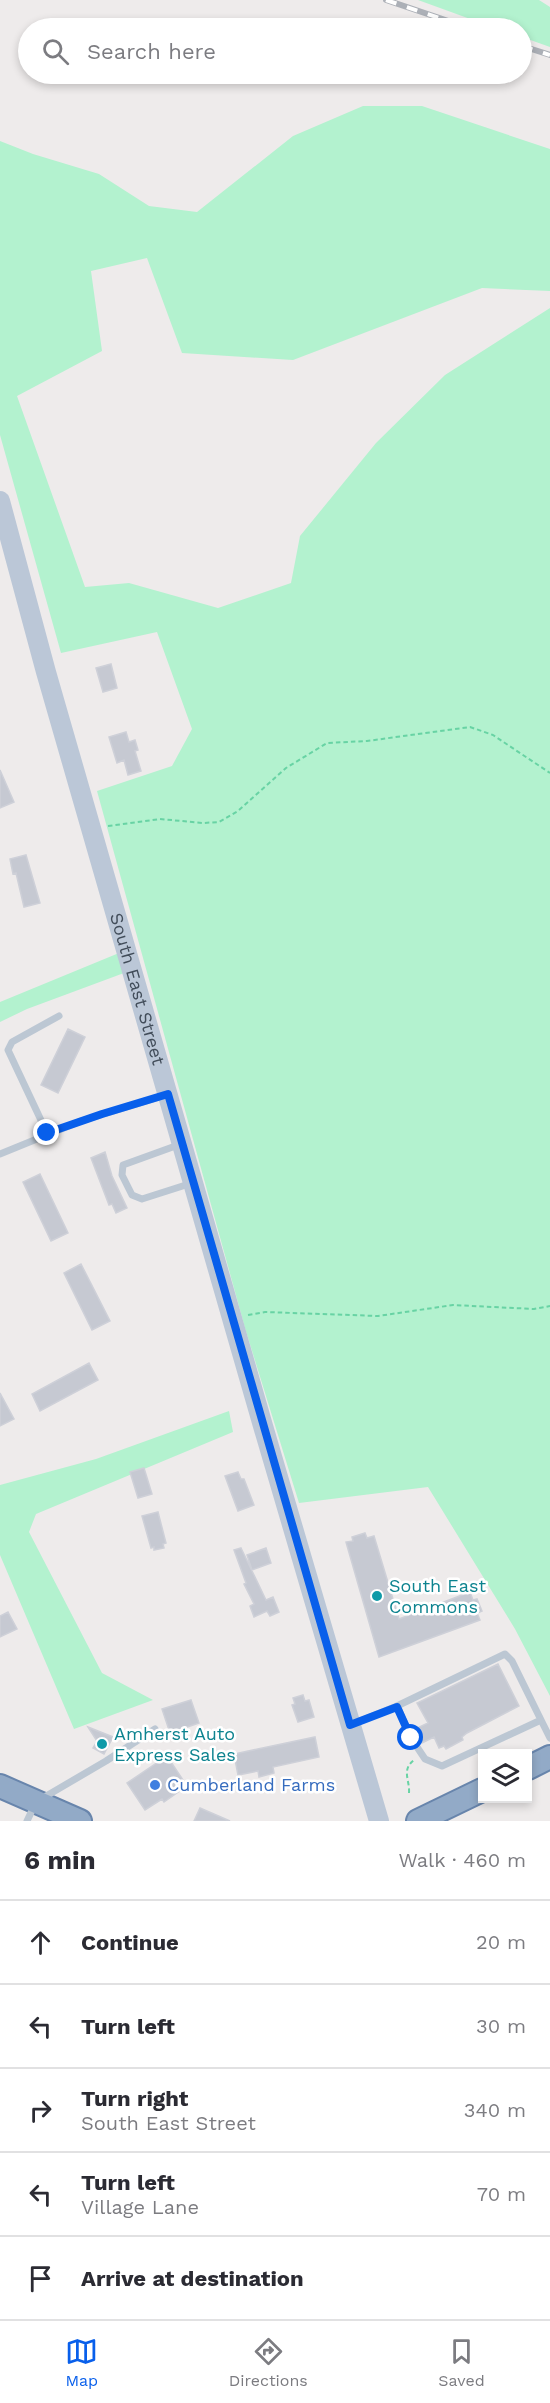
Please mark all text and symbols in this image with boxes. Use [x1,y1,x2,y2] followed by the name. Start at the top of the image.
[18,18,532,84] search box
[39,35,72,68] icon: search
[87,39,216,64] text: Search here
[106,910,170,1068] street label: South East Street
[33,1119,59,1145] route end
[389,1575,486,1617] place label: South East Commons
[370,1589,384,1603] marker: South East Commons
[114,1723,236,1765] place label: Amherst Auto Express Sales
[397,1724,423,1750] route start
[95,1737,109,1751] marker: Amherst Auto Express Sales
[478,1749,532,1803] map controls
[478,1749,532,1803] button: layers
[167,1774,335,1795] place label: Cumberland Farms
[148,1778,162,1792] marker: Cumberland Farms
[24,1845,96,1875] text: 6 min
[398,1848,526,1872] text: Walk · 460 m
[24,1926,57,1959] icon: ahead
[81,1930,179,1955] text: Continue
[476,1930,526,1954] text: 20 m
[24,2010,57,2043] icon: left
[81,2014,175,2039] text: Turn left
[476,2014,526,2038] text: 30 m
[81,2086,188,2111] text: Turn right
[24,2094,57,2127] icon: right
[464,2098,526,2122] text: 340 m
[81,2111,256,2135] text: South East Street
[81,2170,175,2195] text: Turn left
[24,2178,57,2211] icon: left
[477,2182,526,2206] text: 70 m
[81,2195,199,2219] text: Village Lane
[24,2262,57,2295] icon: arrive
[81,2266,304,2291] text: Arrive at destination
[65,2335,98,2390] tab: Map
[229,2335,308,2390] tab: Directions
[438,2335,485,2390] tab: Saved

